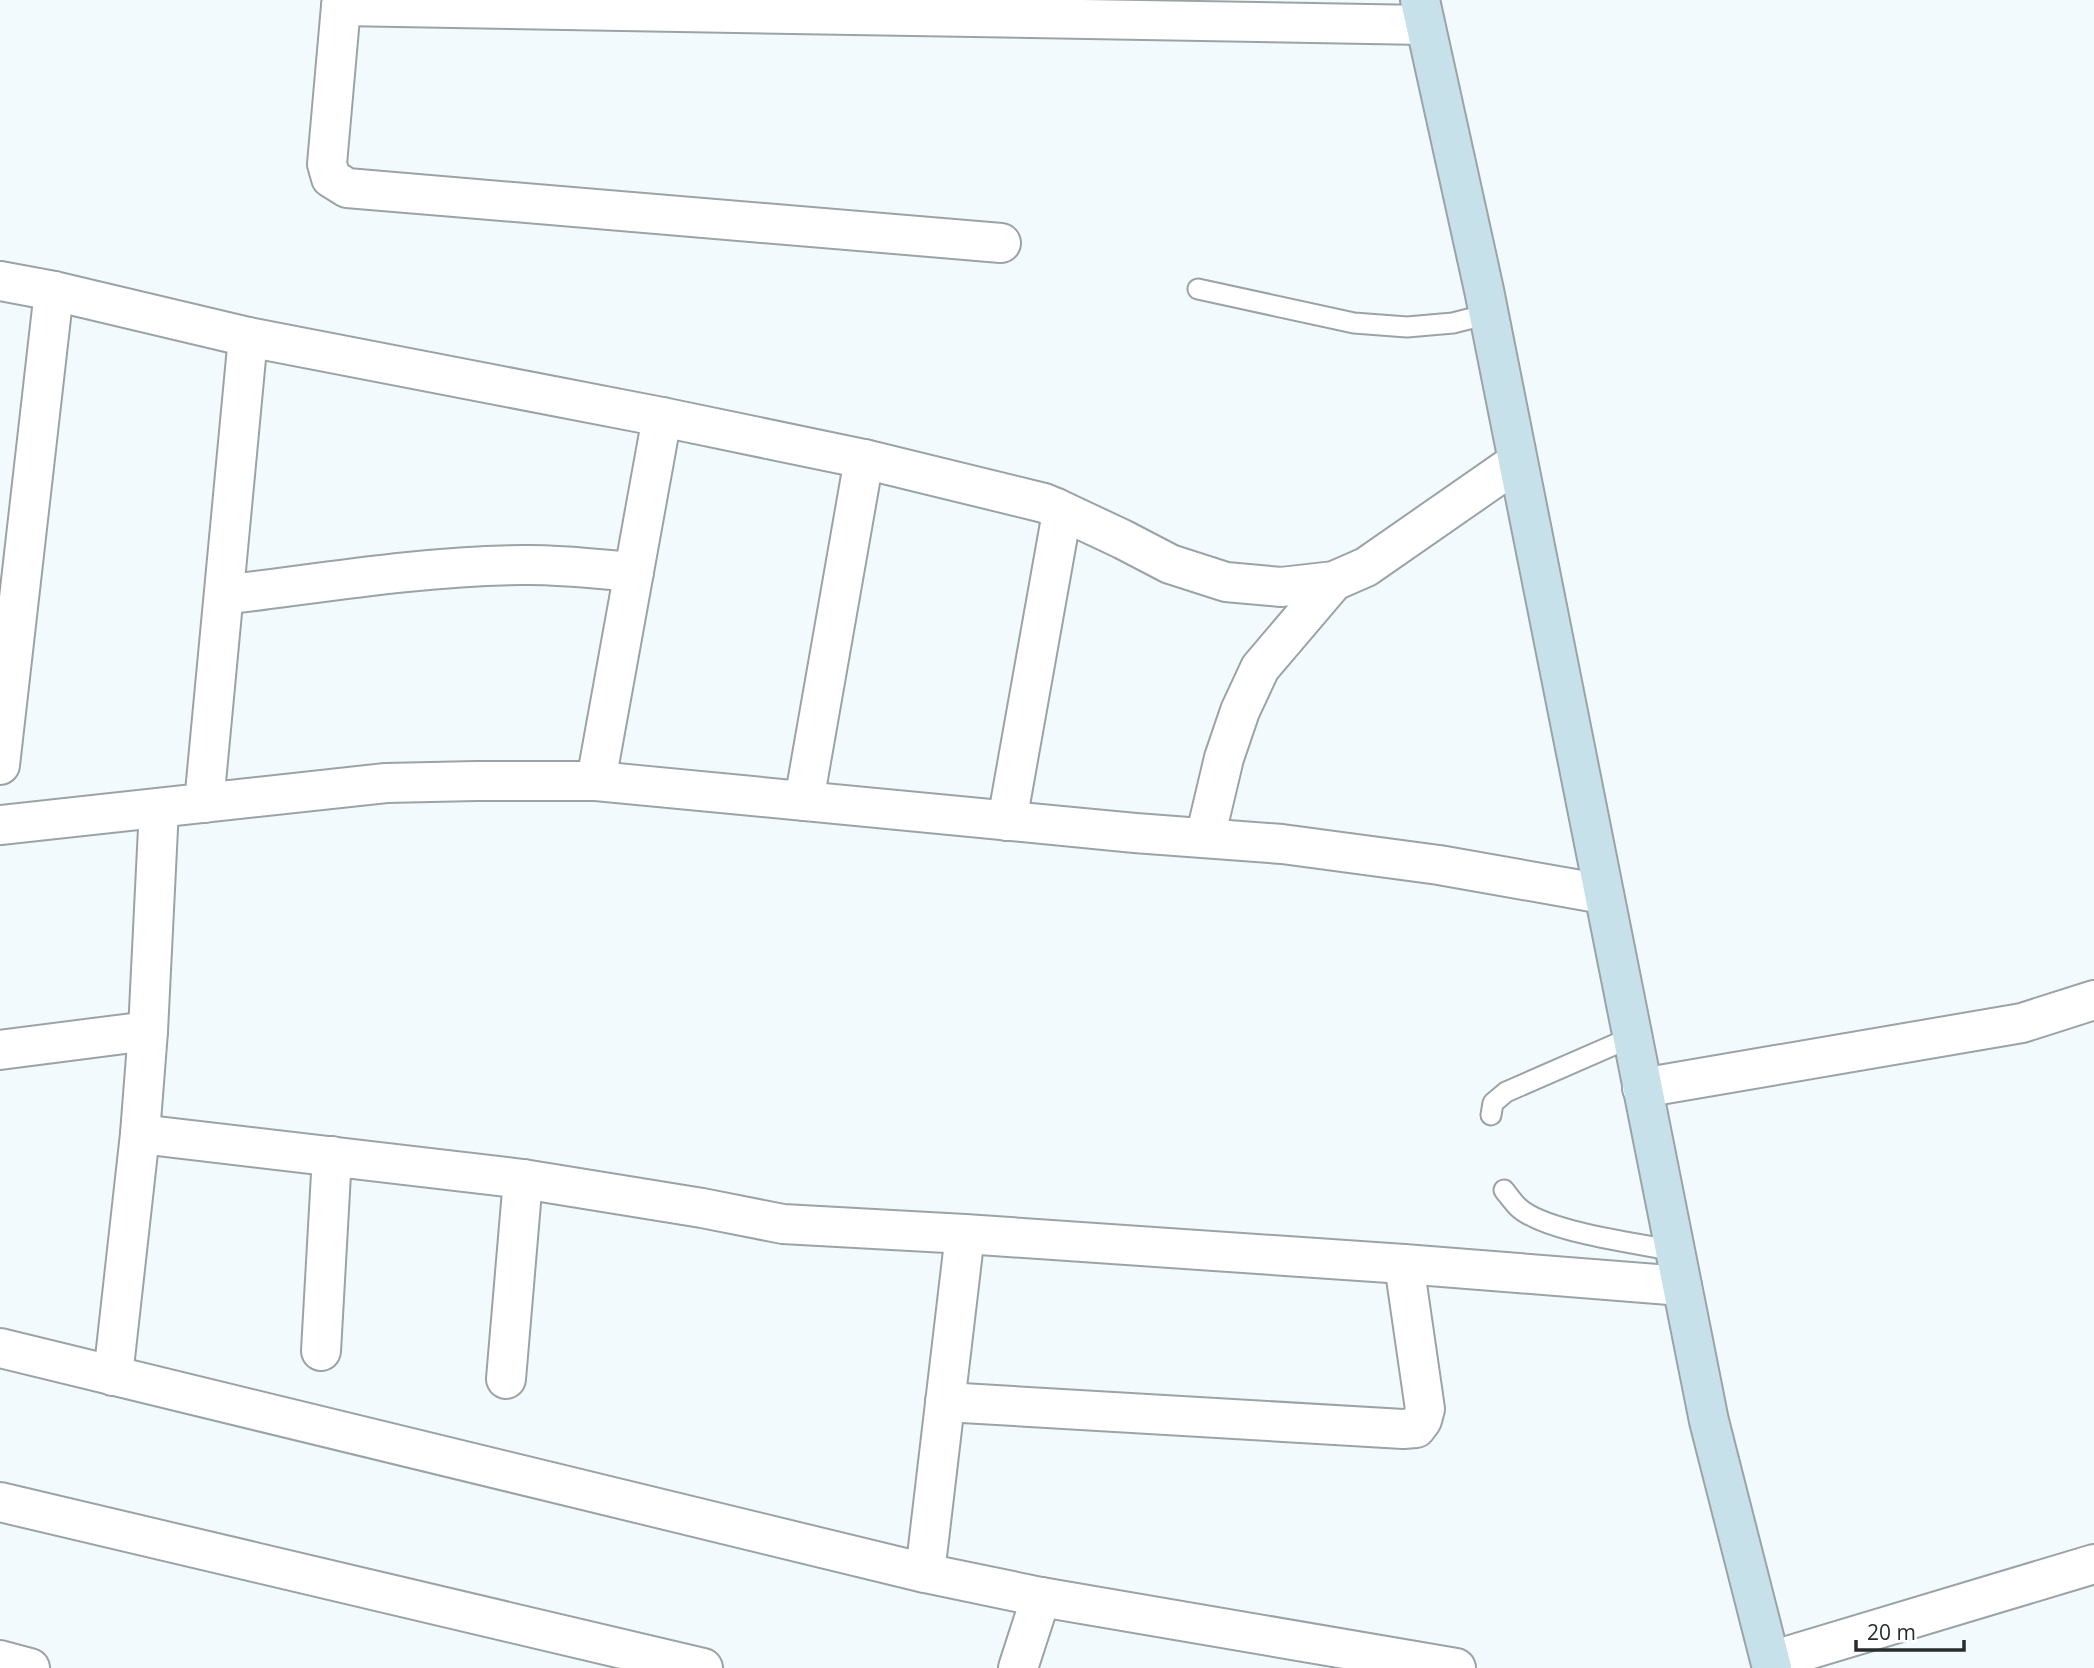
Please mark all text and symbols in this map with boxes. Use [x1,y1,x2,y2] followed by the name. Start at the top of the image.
[1856,1608,1965,1652] scale bar
[1867,1618,1916,1646] text: 20 m

